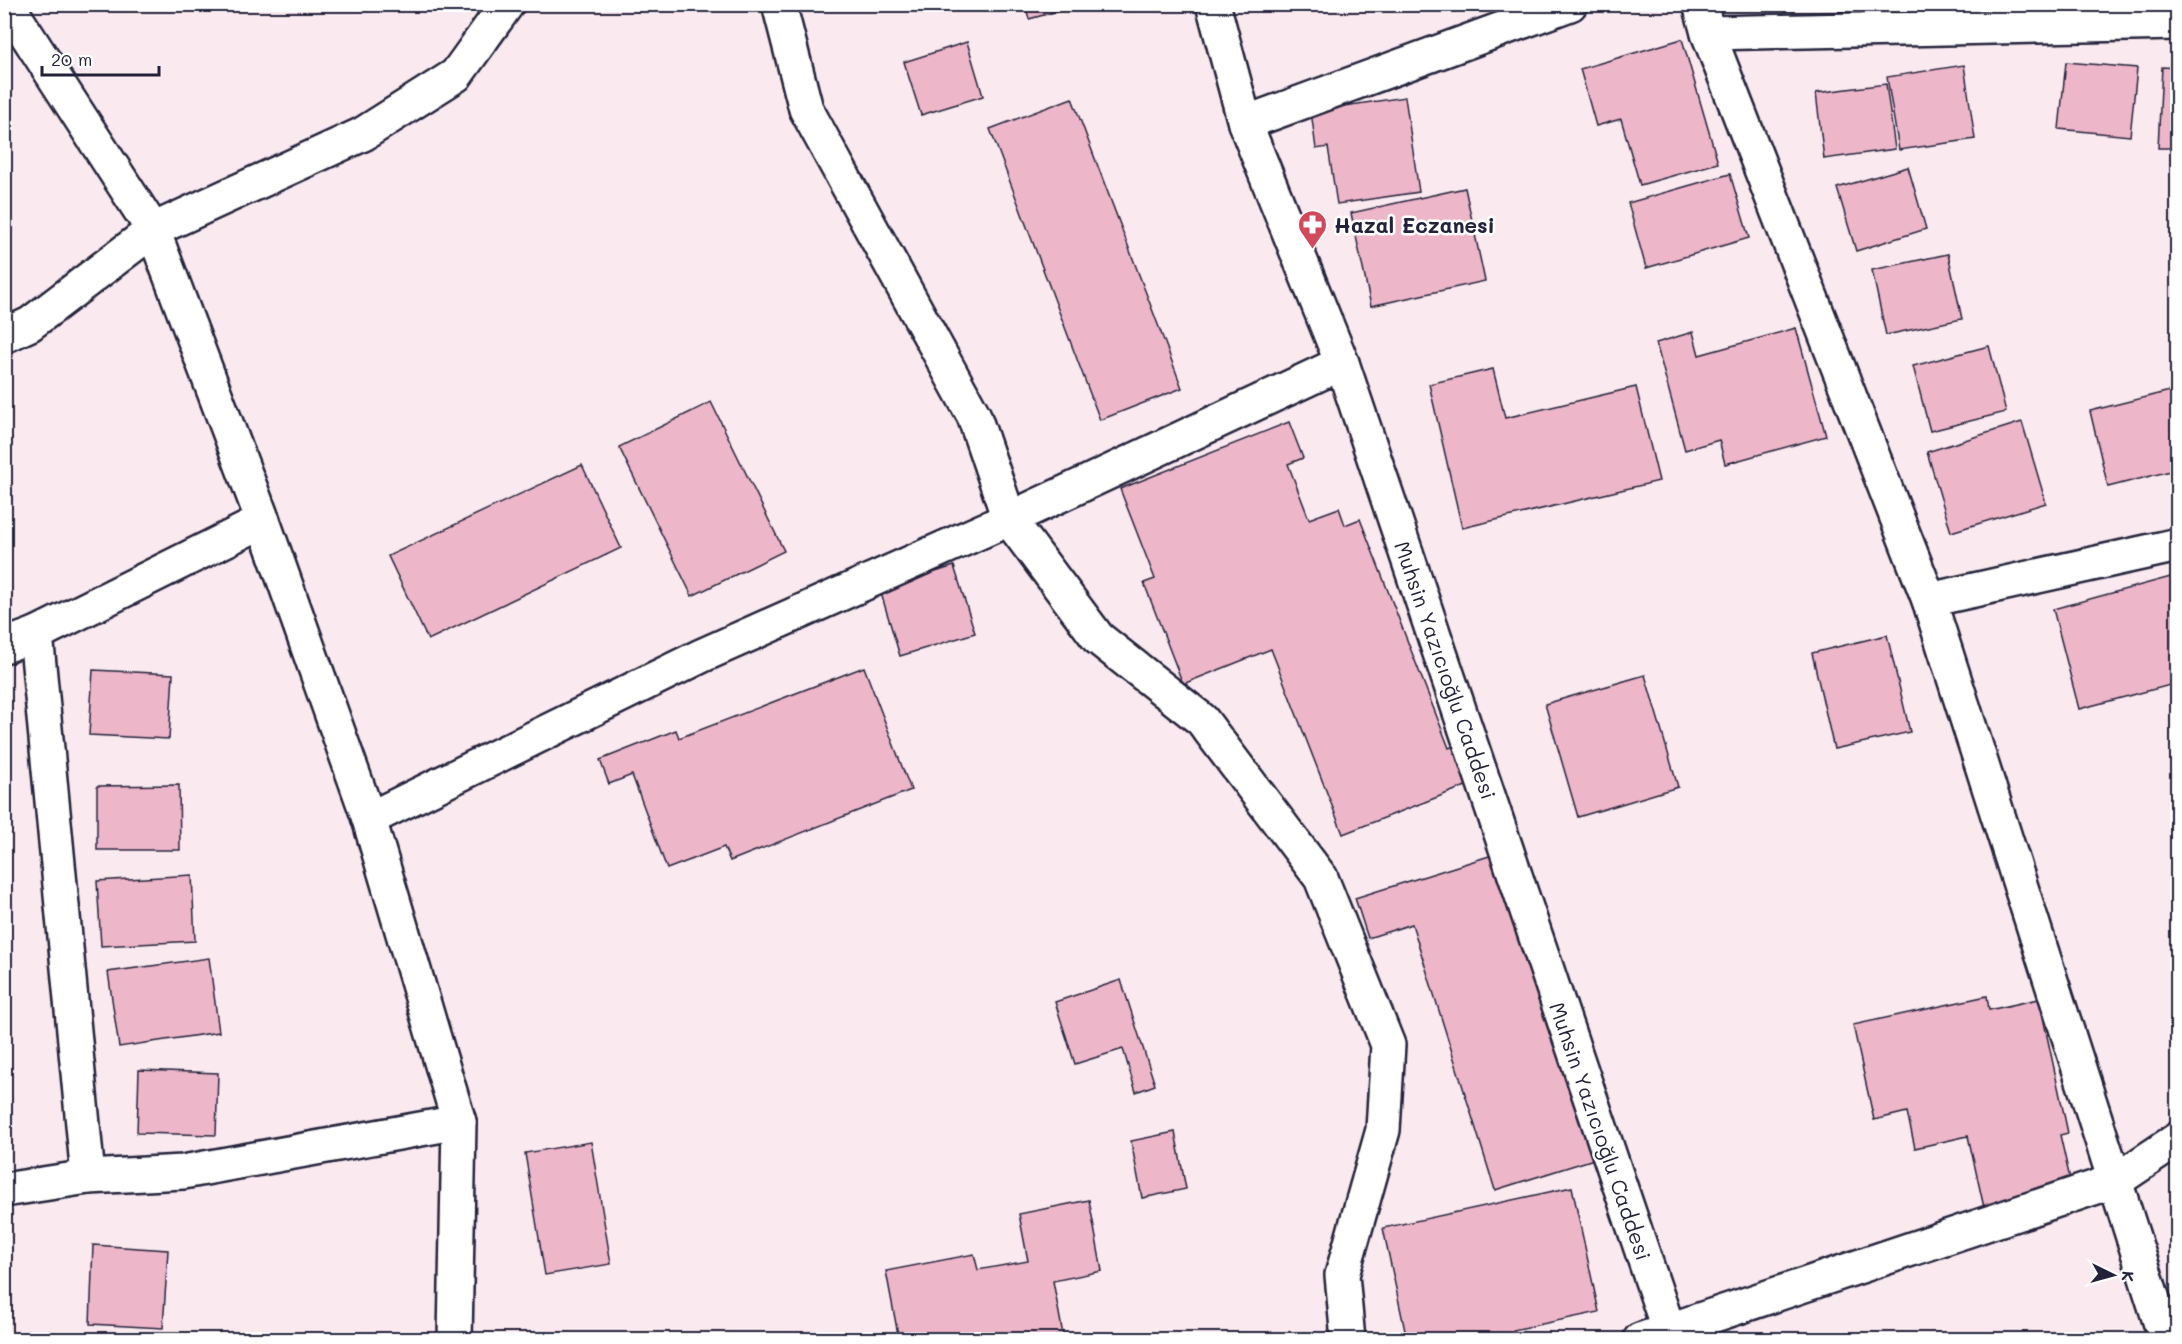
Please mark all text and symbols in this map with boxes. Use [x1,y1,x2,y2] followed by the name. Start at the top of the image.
[42,39,159,77] scale bar
[51,47,92,71] text: 20 m
[1297,208,1329,250] pharmacy icon: Hazal Eczanesi
[1334,211,1495,238] place label: Hazal Eczanesi
[1389,537,1503,803] street label: Muhsin Yazıcıoğlu Caddesi
[1544,998,1658,1264] street label: Muhsin Yazıcıoğlu Caddesi
[2083,1245,2143,1305] north arrow
[2118,1270,2139,1283] text: K

